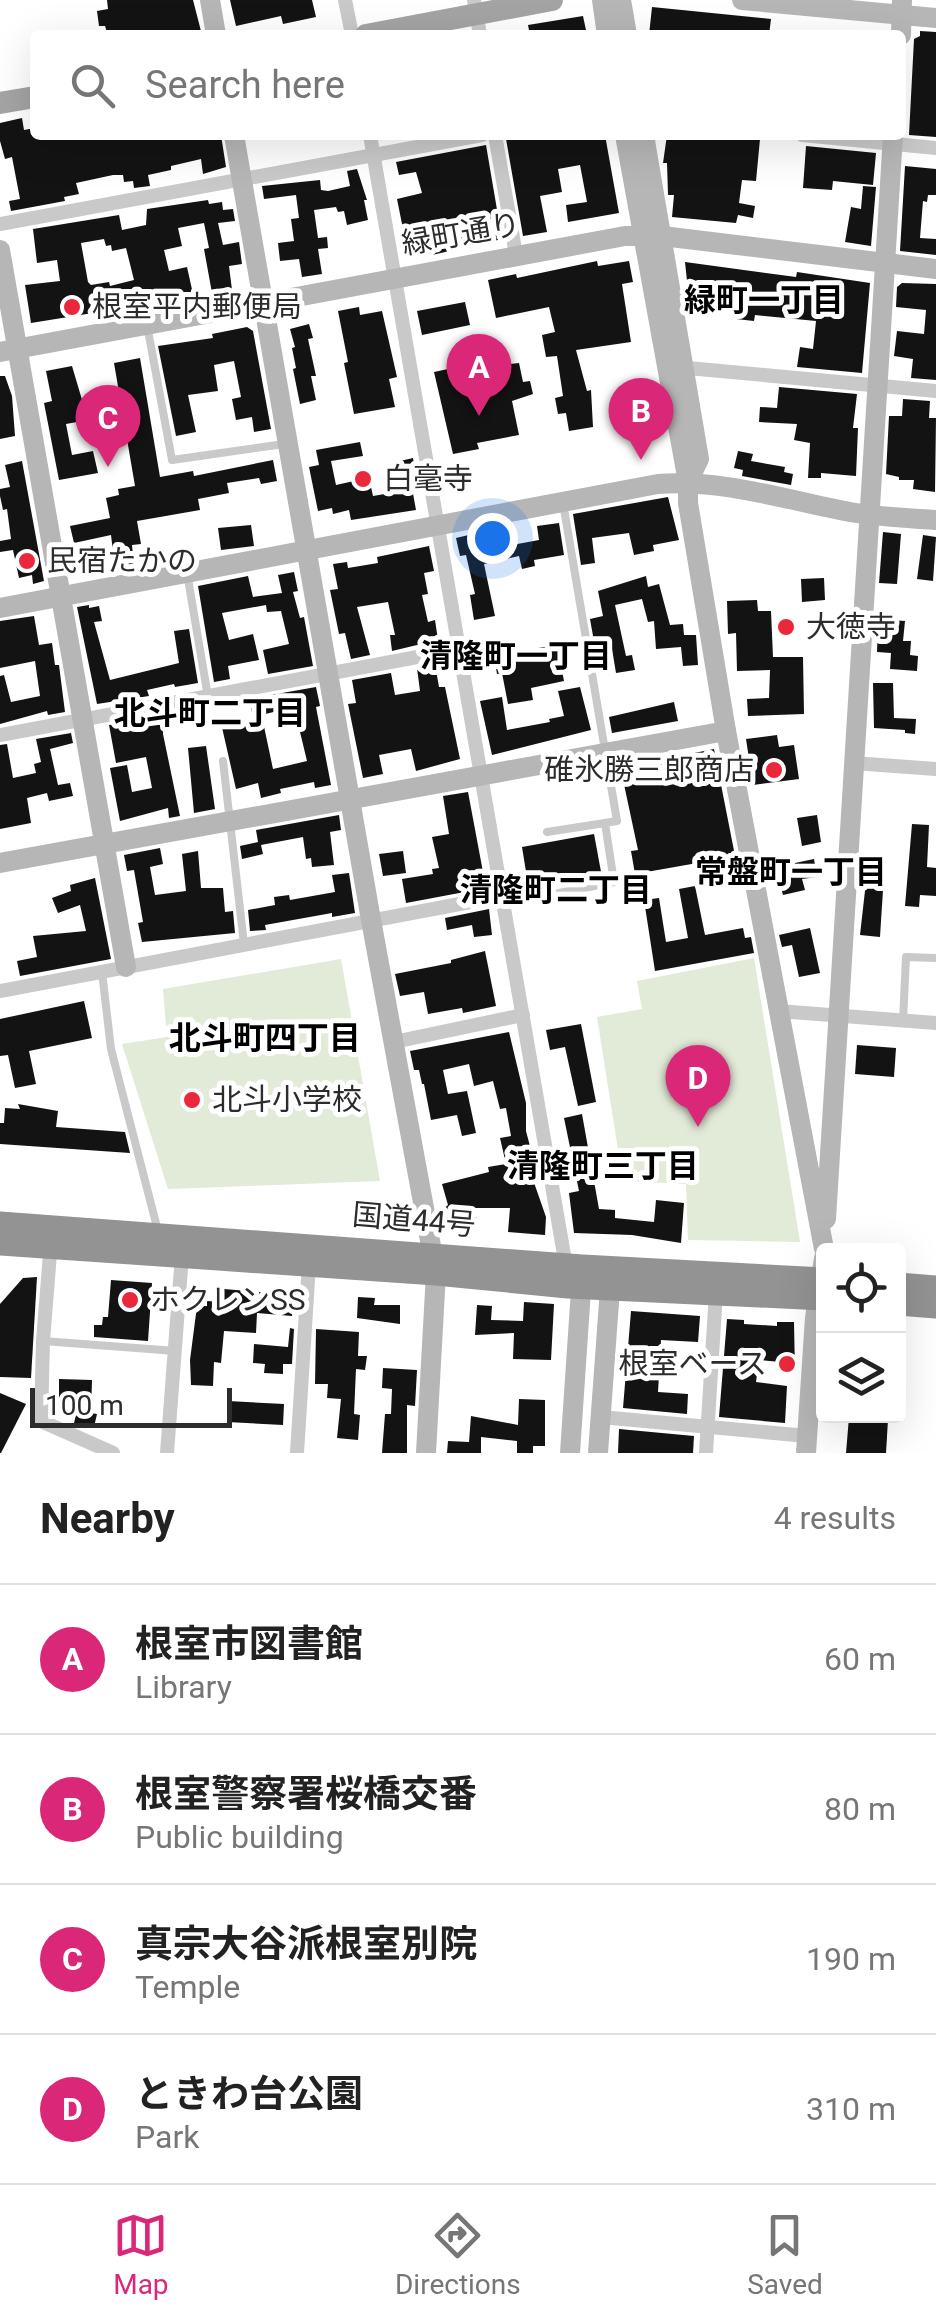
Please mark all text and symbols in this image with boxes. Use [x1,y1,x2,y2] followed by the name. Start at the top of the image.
[30,30,906,140] search box
[65,58,120,113] icon: search
[145,63,345,107] text: Search here
[399,206,523,261] street label: 緑町通り
[684,281,844,319] district label: 緑町一丁目
[92,289,302,324] place label: 根室平内郵便局
[61,296,83,318] marker: 根室平内郵便局
[446,334,512,416] pin: A
[608,378,674,460] pin: B
[76,384,140,467] pin: C
[383,461,473,496] place label: 白毫寺
[352,468,374,490] marker: 白毫寺
[467,513,518,564] your location
[47,543,197,578] place label: 民宿たかの
[16,550,38,572] marker: 民宿たかの
[806,609,896,644] place label: 大徳寺
[775,616,797,638] marker: 大徳寺
[420,637,612,675] district label: 清隆町一丁目
[114,694,306,732] district label: 北斗町二丁目
[544,752,754,787] place label: 碓氷勝三郎商店
[763,759,785,781] marker: 碓氷勝三郎商店
[695,853,887,891] district label: 常盤町一丁目
[460,871,652,909] district label: 清隆町二丁目
[169,1019,361,1057] district label: 北斗町四丁目
[666,1044,730,1127] pin: D
[212,1082,362,1117] place label: 北斗小学校
[181,1089,203,1111] marker: 北斗小学校
[507,1147,699,1185] district label: 清隆町三丁目
[351,1197,477,1242] street label: 国道44号
[816,1243,906,1423] map controls
[816,1243,906,1333] button: locate
[150,1282,306,1317] place label: ホクレンSS
[119,1289,141,1311] marker: ホクレンSS
[816,1333,906,1423] button: layers
[619,1346,767,1381] place label: 根室ベース
[776,1353,798,1375] marker: 根室ベース
[30,1383,232,1428] scale bar
[45,1389,124,1422] text: 100 m
[40,1494,175,1543] text: Nearby
[774,1499,896,1537] text: 4 results
[135,1622,363,1666] text: 根室市図書館
[62,1640,83,1678] text: A
[824,1640,896,1678] text: 60 m
[135,1668,232,1706] text: Library
[135,1772,477,1816] text: 根室警察署桜橋交番
[62,1790,83,1828] text: B
[824,1790,896,1828] text: 80 m
[135,1818,344,1856] text: Public building
[135,1922,477,1966] text: 真宗大谷派根室別院
[62,1940,83,1978] text: C
[806,1940,896,1978] text: 190 m
[135,1968,240,2006] text: Temple
[135,2072,363,2116] text: ときわ台公園
[62,2090,83,2128] text: D
[806,2090,896,2128] text: 310 m
[135,2118,199,2156] text: Park
[113,2208,169,2301] tab: Map
[395,2208,521,2301] tab: Directions
[747,2208,823,2301] tab: Saved

